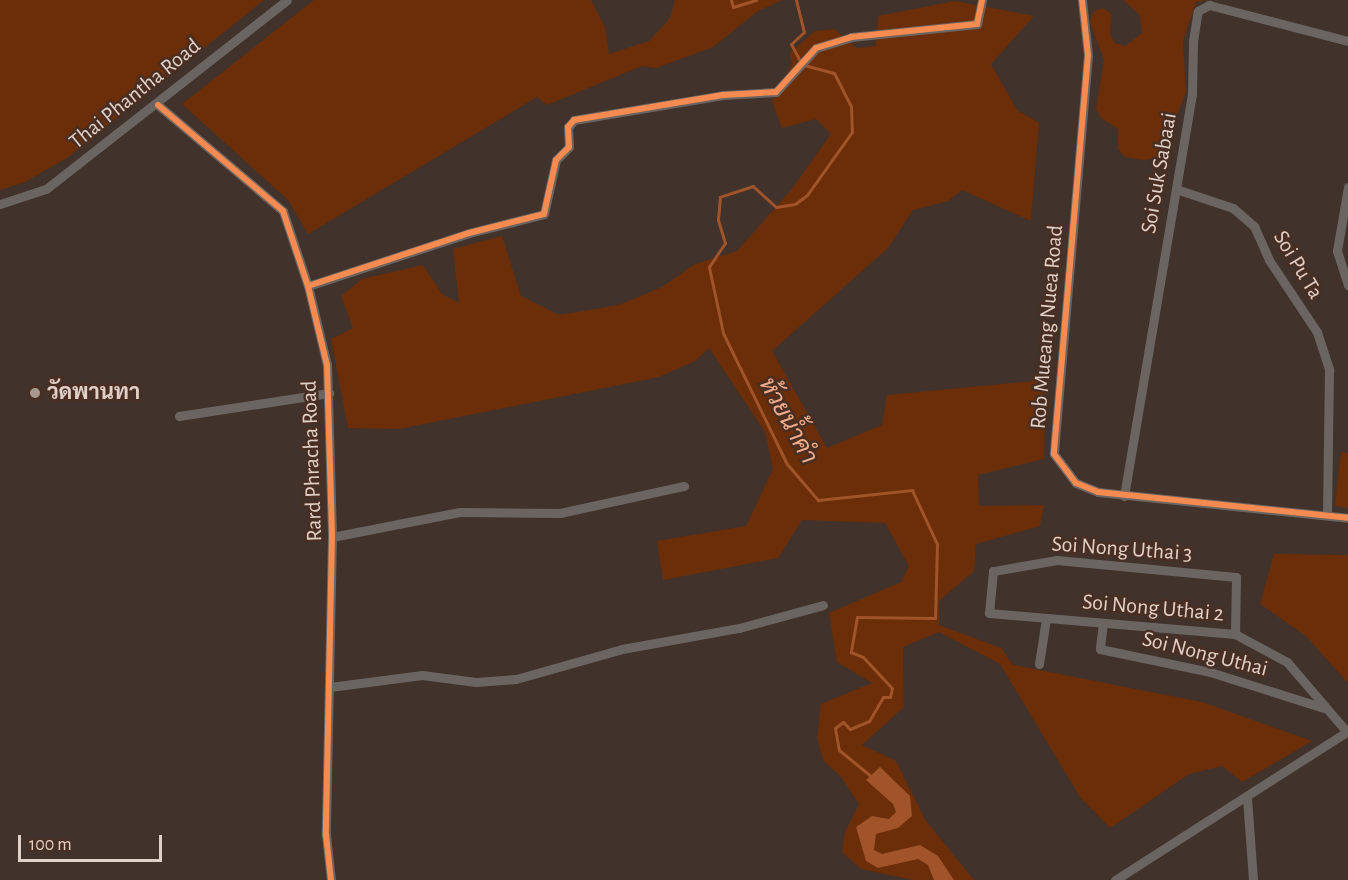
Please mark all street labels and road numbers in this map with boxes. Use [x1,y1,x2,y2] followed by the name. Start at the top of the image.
[64,33,206,155] street label: Thai Phantha Road
[1135,111,1183,235] street label: Soi Suk Sabaai
[1025,224,1069,430] street label: Rob Mueang Nuea Road
[1267,226,1329,304] street label: Soi Pu Ta
[296,380,328,542] street label: Rard Phracha Road
[1051,531,1193,567] street label: Soi Nong Uthai 3
[1081,589,1225,627] street label: Soi Nong Uthai 2
[1140,626,1270,682] street label: Soi Nong Uthai

